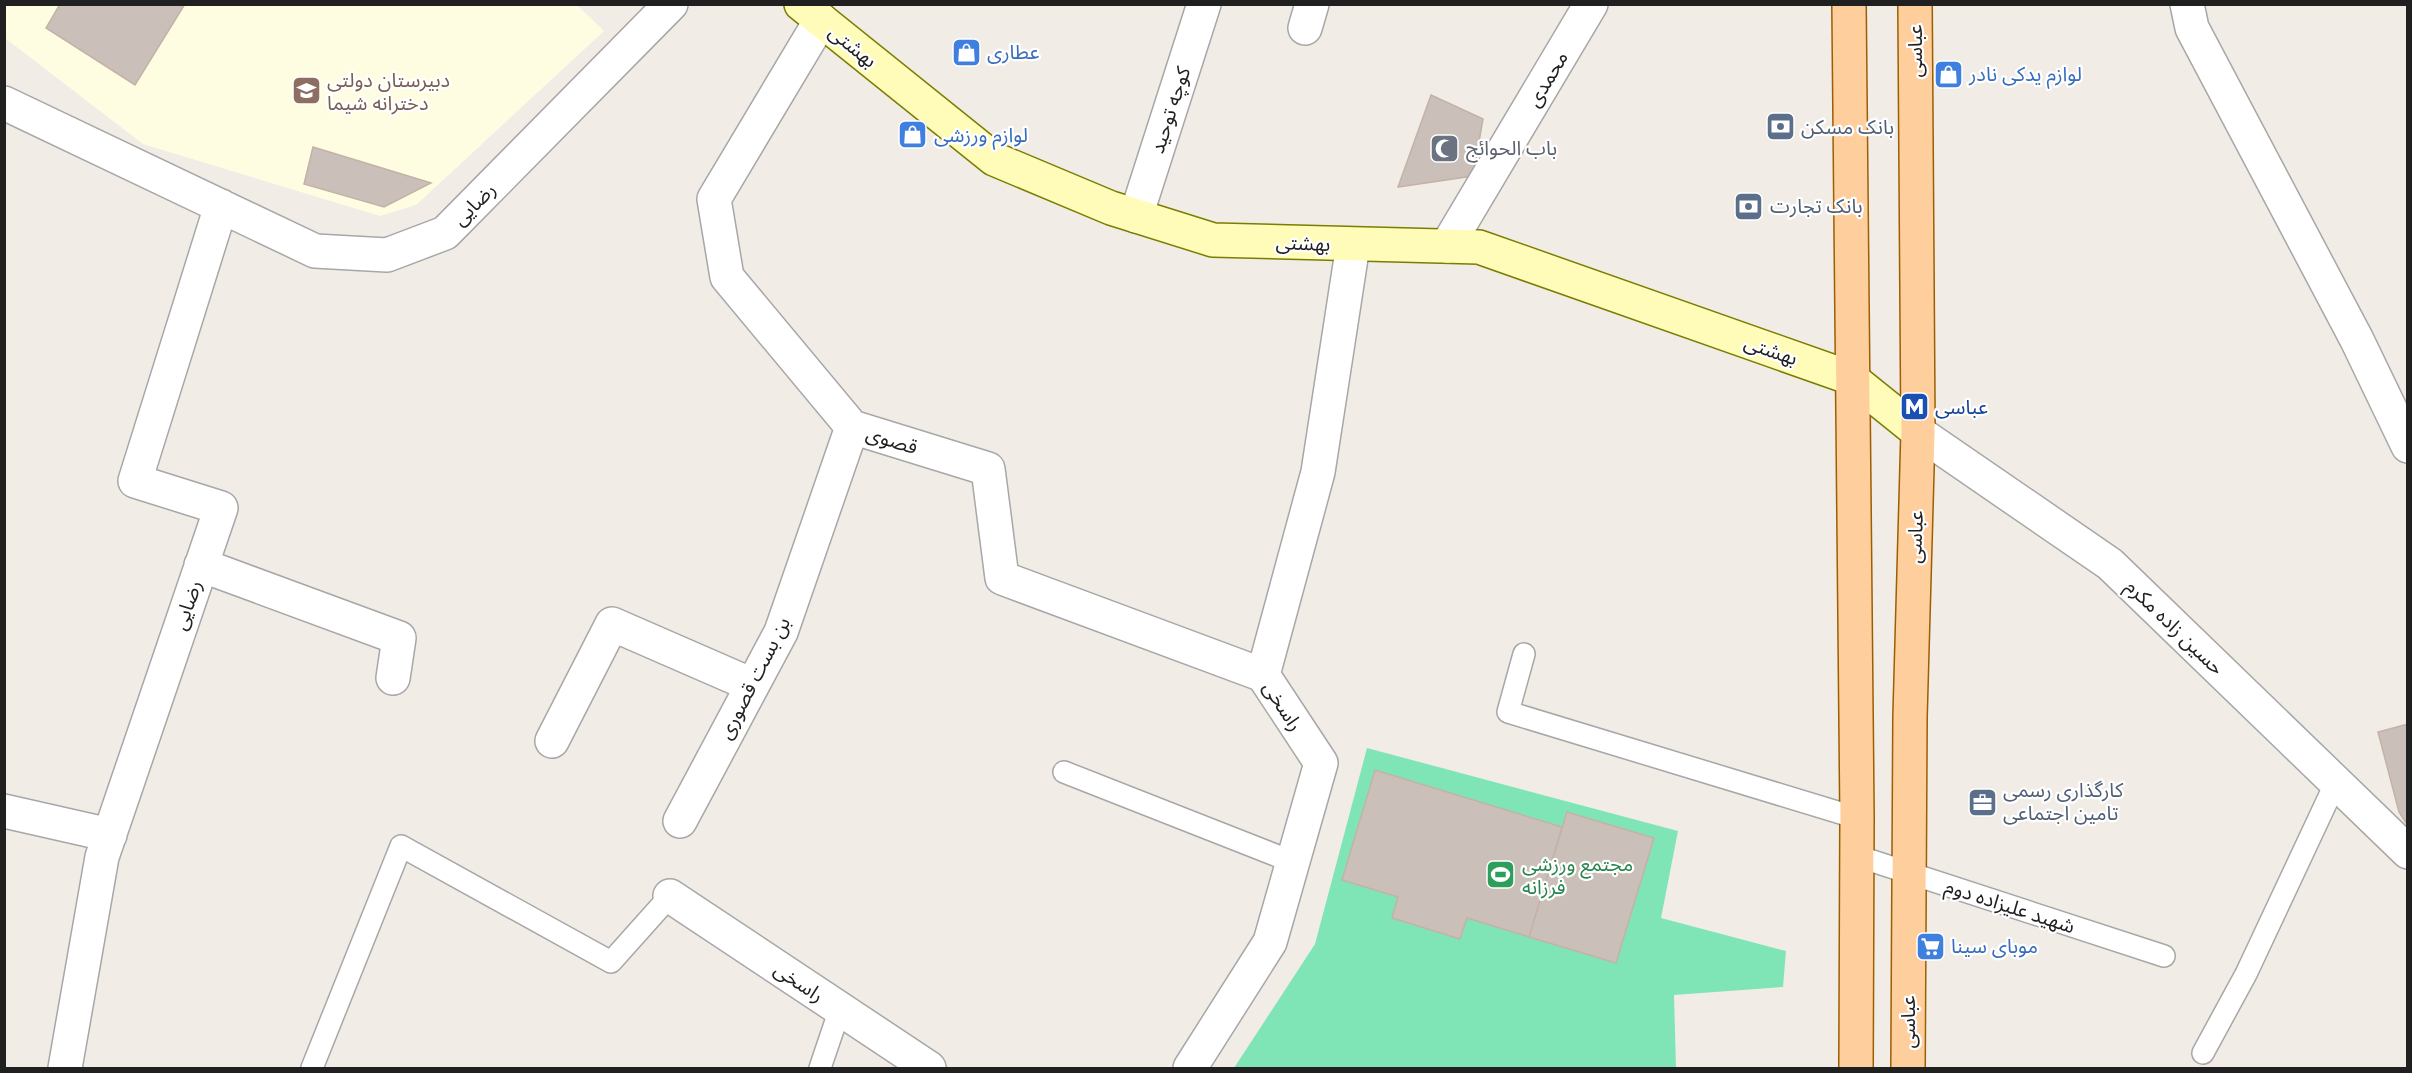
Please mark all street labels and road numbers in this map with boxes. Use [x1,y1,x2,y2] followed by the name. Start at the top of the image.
[824,19,882,73] street label: بهشتی
[1903,24,1927,78] street label: عباسى
[1521,47,1573,111] street label: محمدی
[1145,63,1196,157] street label: کوچه توحید
[447,177,501,231] street label: رضایی
[1275,230,1331,256] street label: بهشتی
[1741,330,1801,370] street label: بهشتی
[863,421,921,459] street label: قصوی
[1902,510,1928,564] street label: عباسى
[2119,574,2229,682] street label: حسین زاده مکرم
[167,577,207,633] street label: رضایی
[713,613,795,743] street label: بن بست قصوری
[1258,677,1308,735] street label: راسخی
[1941,874,2078,941] street label: شهید علیزاده دوم
[770,957,828,1007] street label: راسخی
[1896,995,1920,1049] street label: عباسى

